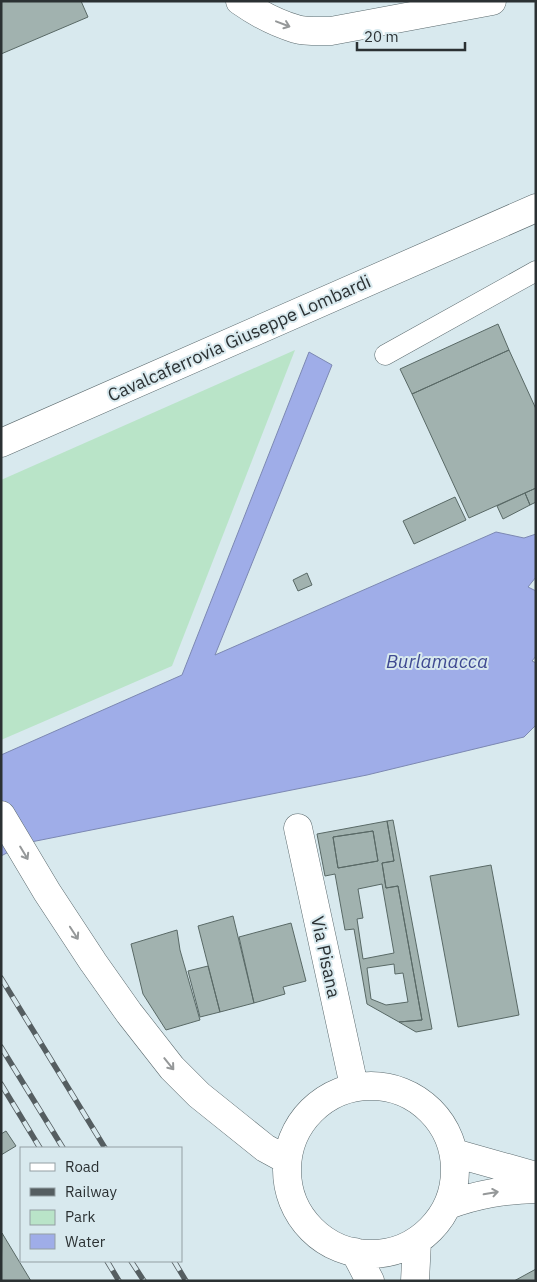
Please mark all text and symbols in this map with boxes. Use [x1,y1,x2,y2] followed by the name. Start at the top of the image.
[275,20,291,29] one-way arrow
[357,20,464,52] scale bar
[364,27,399,46] text: 20 m
[104,269,374,407] street label: Cavalcaferrovia Giuseppe Lombardi
[386,649,488,673] water label: Burlamacca
[20,846,30,860] one-way arrow
[306,914,346,1000] street label: Via Pisana
[69,925,79,939] one-way arrow
[163,1057,174,1070] one-way arrow
[20,1147,182,1262] legend
[65,1157,100,1176] text: Road
[65,1182,118,1201] text: Railway
[483,1187,499,1197] one-way arrow
[65,1207,95,1226] text: Park
[65,1232,106,1251] text: Water

